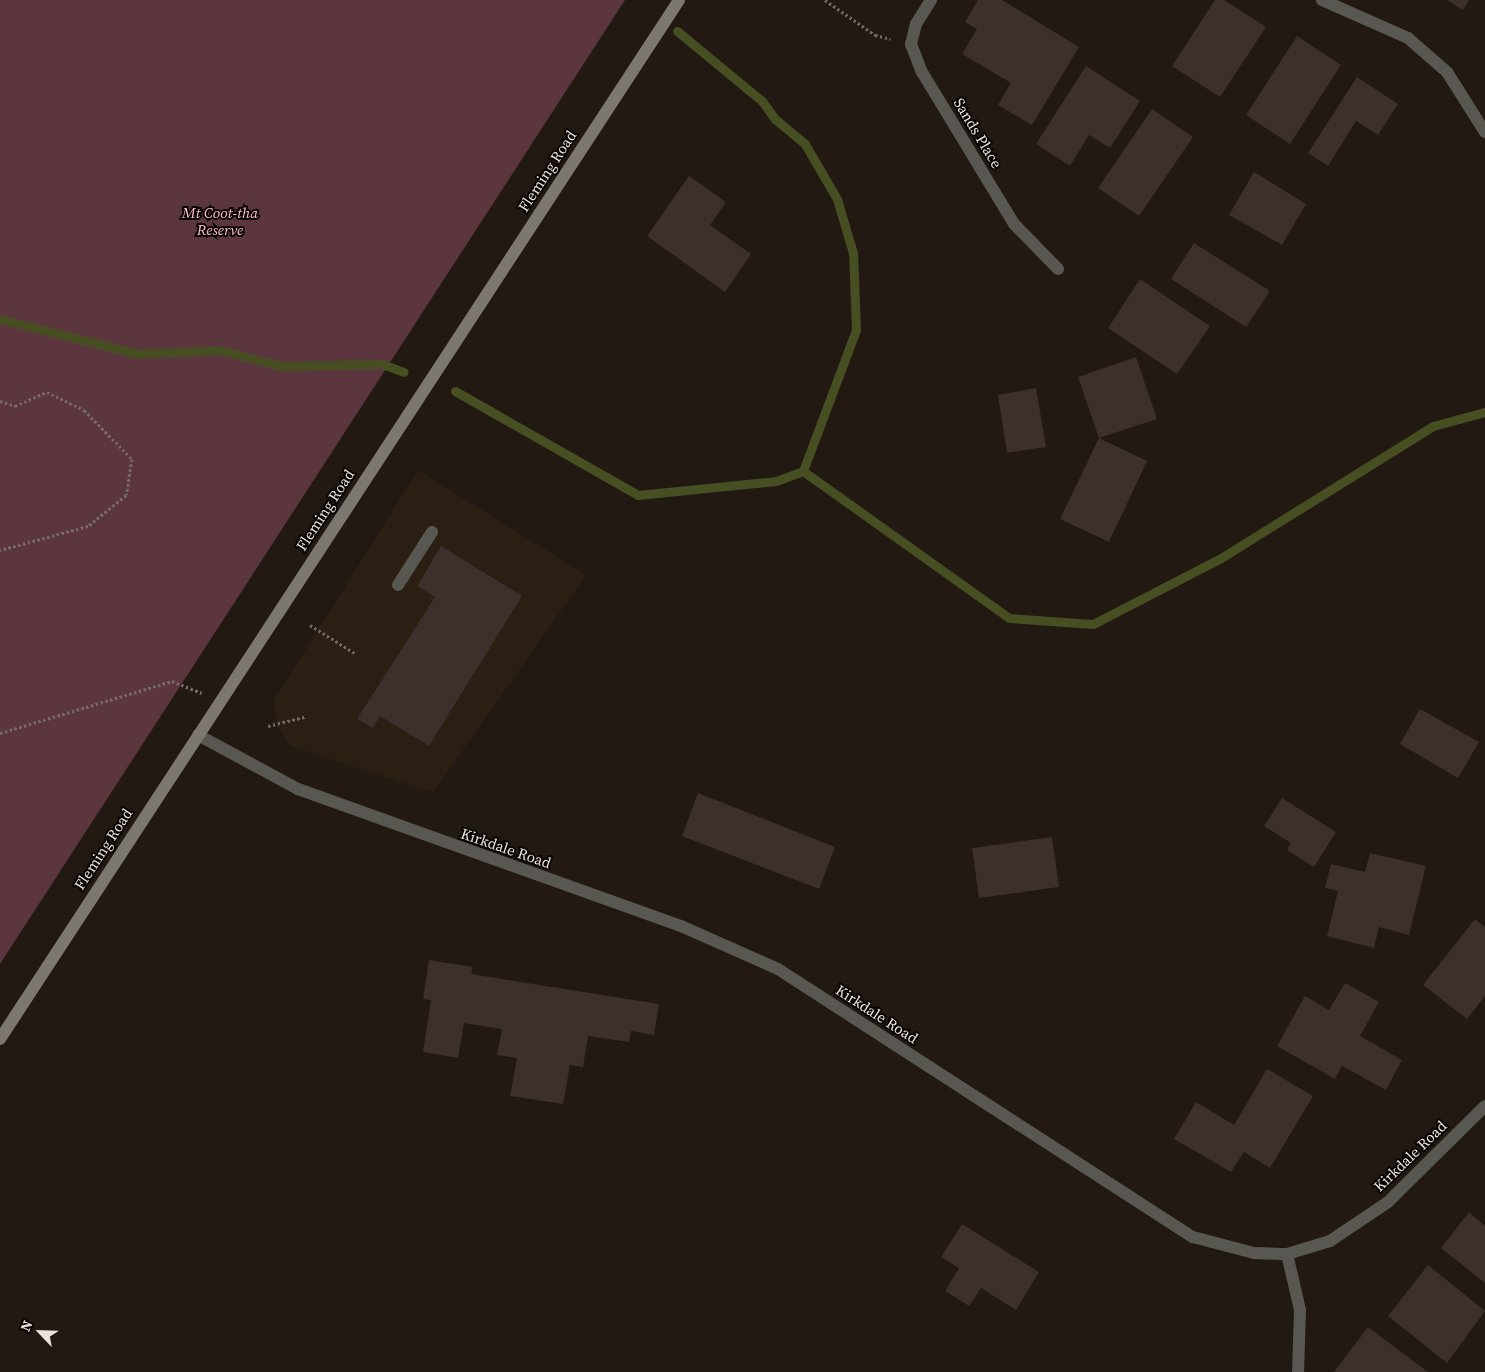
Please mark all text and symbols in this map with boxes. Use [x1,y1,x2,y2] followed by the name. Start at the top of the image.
[950,95,1006,171] street label: Sands Place
[514,127,580,215] street label: Fleming Road
[182,203,258,238] park label: Mt Coot-tha Reserve
[292,466,358,554] street label: Fleming Road
[70,805,136,893] street label: Fleming Road
[459,824,553,872] street label: Kirkdale Road
[833,981,921,1047] street label: Kirkdale Road
[1370,1117,1450,1195] street label: Kirkdale Road
[15,1307,65,1357] north arrow
[15,1317,38,1335] text: N

